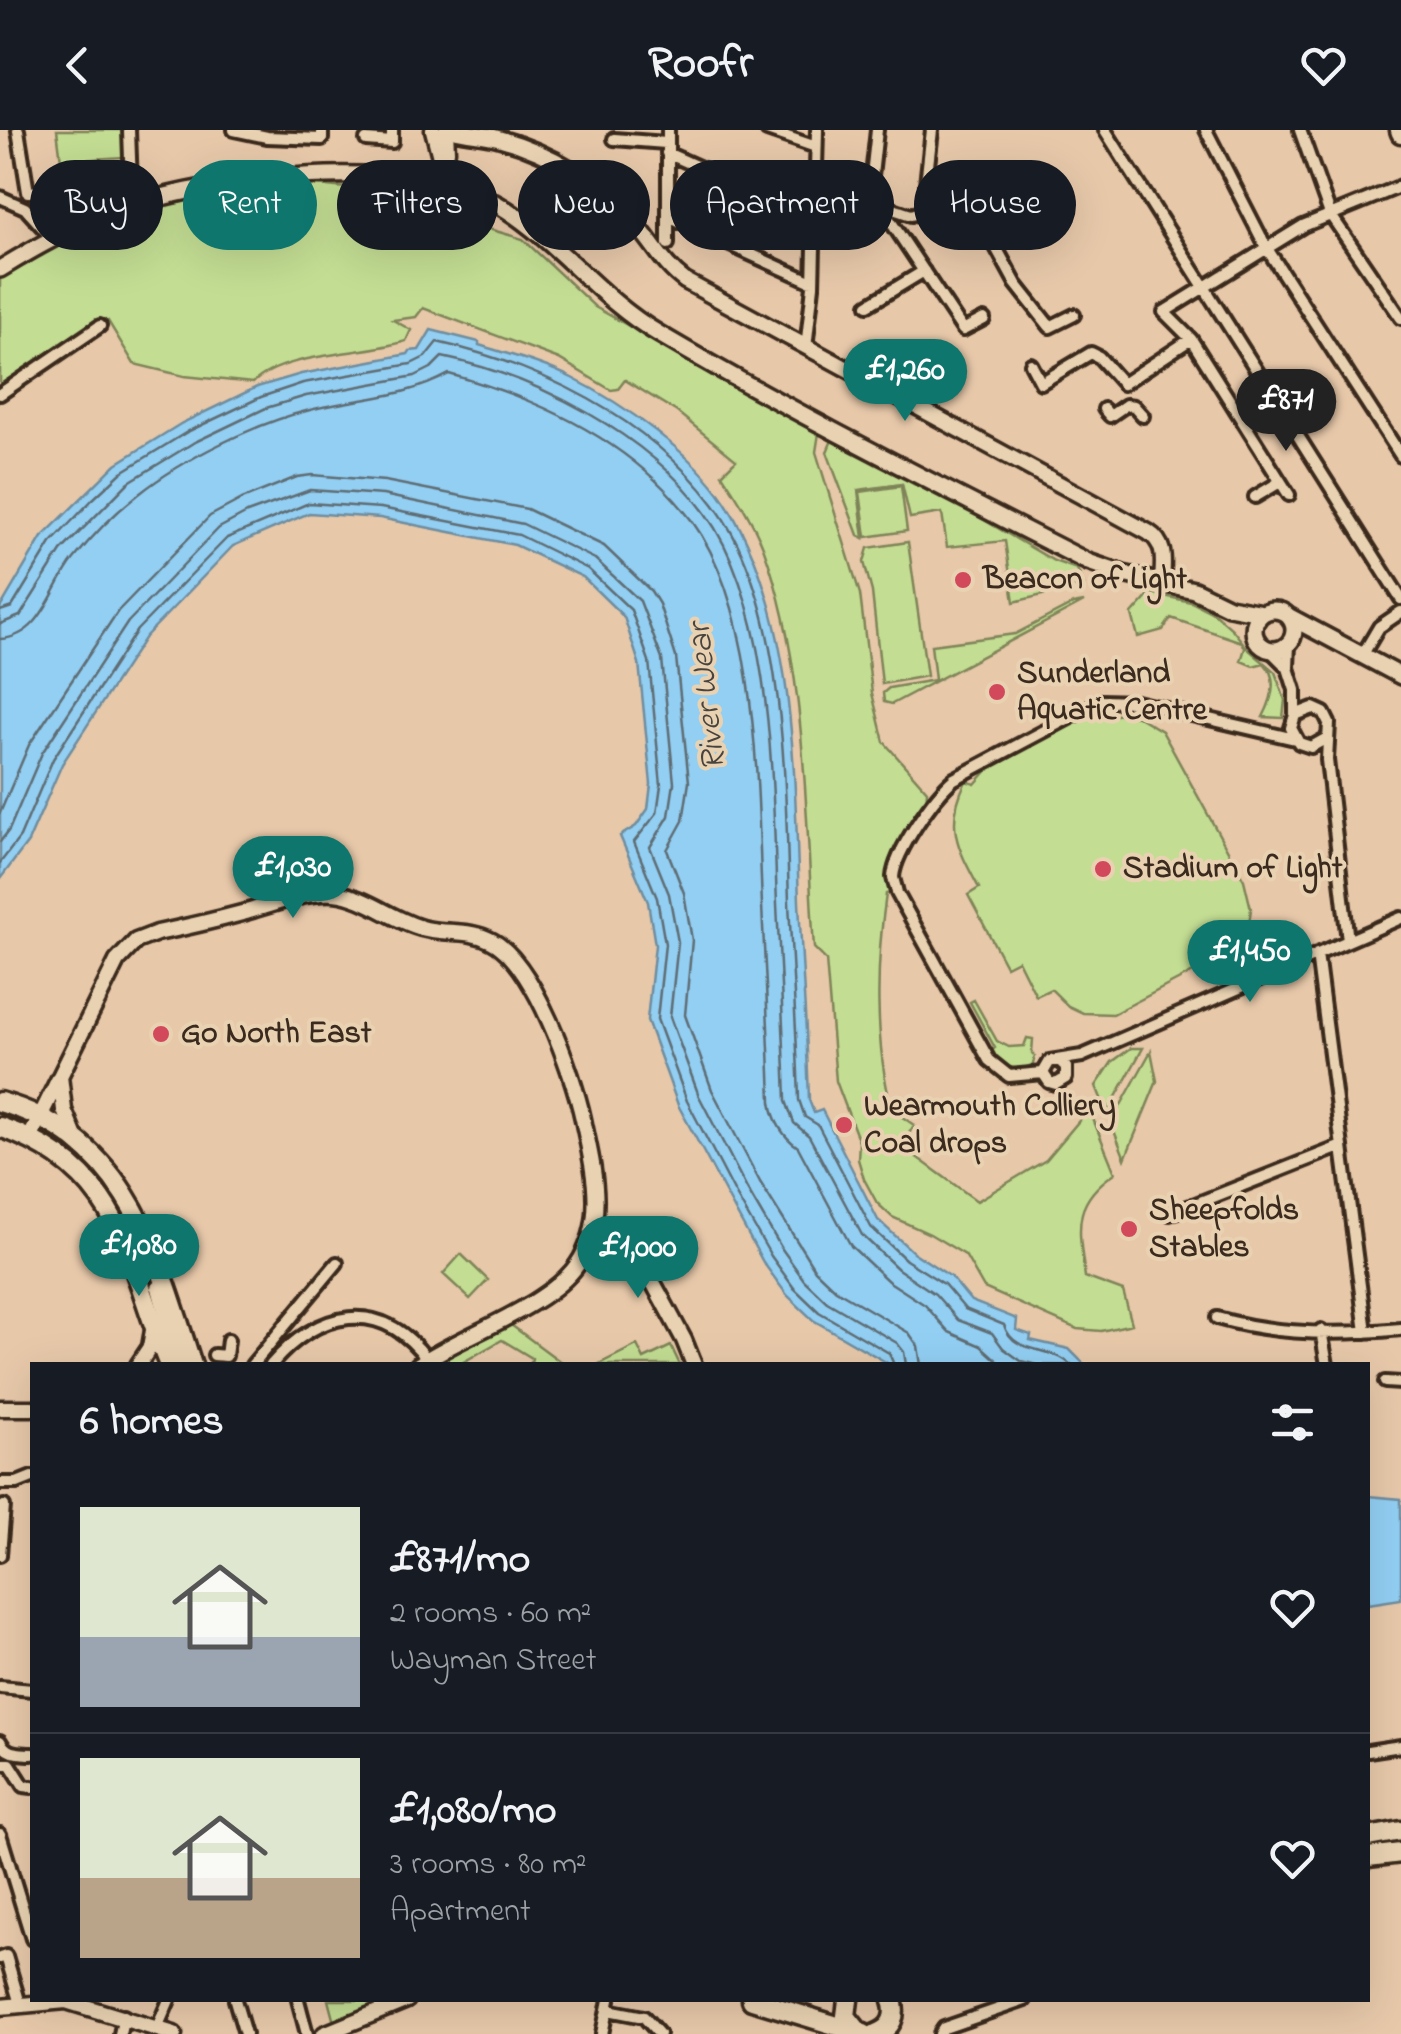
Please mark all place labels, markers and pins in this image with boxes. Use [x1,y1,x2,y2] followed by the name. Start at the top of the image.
[824,339,986,424] pin: £1,260
[1227,369,1345,454] pin: £871
[981,557,1187,605] place label: Beacon of Light
[952,569,974,591] marker: Beacon of Light
[1017,651,1209,735] place label: Sunderland Aquatic Centre
[986,681,1008,703] marker: Sunderland Aquatic Centre
[212,836,374,921] pin: £1,030
[1123,846,1343,894] place label: Stadium of Light
[1092,858,1114,880] marker: Stadium of Light
[1169,920,1331,1005] pin: £1,450
[181,1011,372,1058] place label: Go North East
[150,1023,172,1045] marker: Go North East
[864,1084,1116,1168] place label: Wearmouth Colliery Coal drops
[833,1114,855,1136] marker: Wearmouth Colliery Coal drops
[1149,1188,1299,1272] place label: Sheepfolds Stables
[58,1214,220,1299] pin: £1,080
[557,1216,719,1301] pin: £1,000
[1118,1218,1140,1240] marker: Sheepfolds Stables

